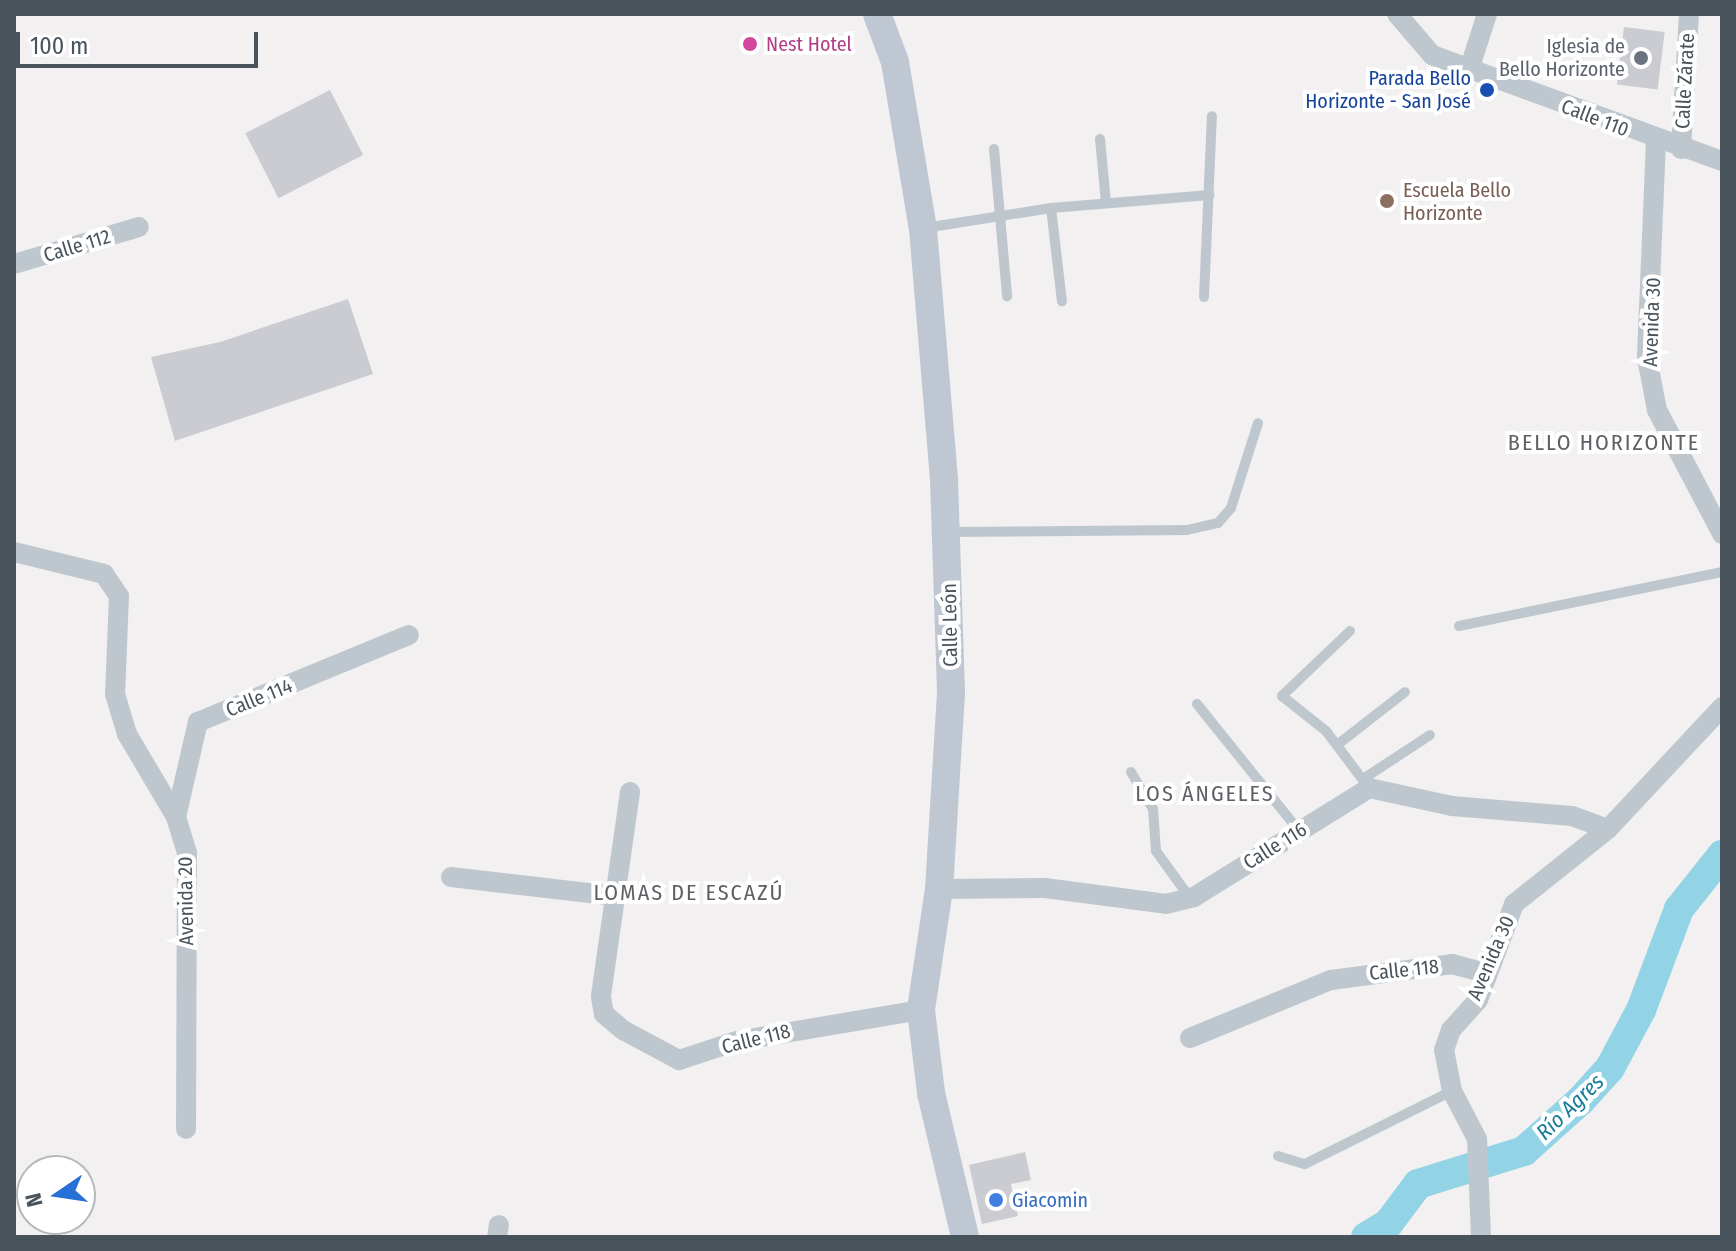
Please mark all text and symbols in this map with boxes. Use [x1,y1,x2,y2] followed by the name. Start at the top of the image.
[20,16,262,66] scale bar
[30,32,88,60] text: 100 m
[766,32,852,56] place label: Nest Hotel
[1671,33,1699,129] street label: Calle Zárate
[1499,34,1625,81] place label: Iglesia de Bello Horizonte
[741,35,759,53] marker: Nest Hotel
[1632,49,1650,67] marker: Iglesia de Bello Horizonte
[1305,66,1471,113] place label: Parada Bello Horizonte - San José
[1478,81,1496,99] marker: Parada Bello Horizonte - San José
[1558,94,1632,142] street label: Calle 110
[1403,178,1511,225] place label: Escuela Bello Horizonte
[1378,192,1396,210] marker: Escuela Bello Horizonte
[41,224,113,268] street label: Calle 112
[1638,277,1666,367] street label: Avenida 30
[1508,430,1700,456] district label: BELLO HORIZONTE
[937,583,963,667] street label: Calle León
[222,674,296,722] street label: Calle 114
[1135,781,1275,807] district label: LOS ÁNGELES
[1239,817,1311,875] street label: Calle 116
[173,856,199,946] street label: Avenida 20
[594,880,784,906] district label: LOMAS DE ESCAZÚ
[1462,912,1520,1004] street label: Avenida 30
[1368,954,1440,986] street label: Calle 118
[719,1019,793,1059] street label: Calle 118
[1531,1068,1609,1146] water label: Río Agres
[16,1155,96,1235] north arrow
[1012,1188,1088,1212] place label: Giacomin
[19,1191,49,1210] text: N
[987,1191,1005,1209] marker: Giacomin

